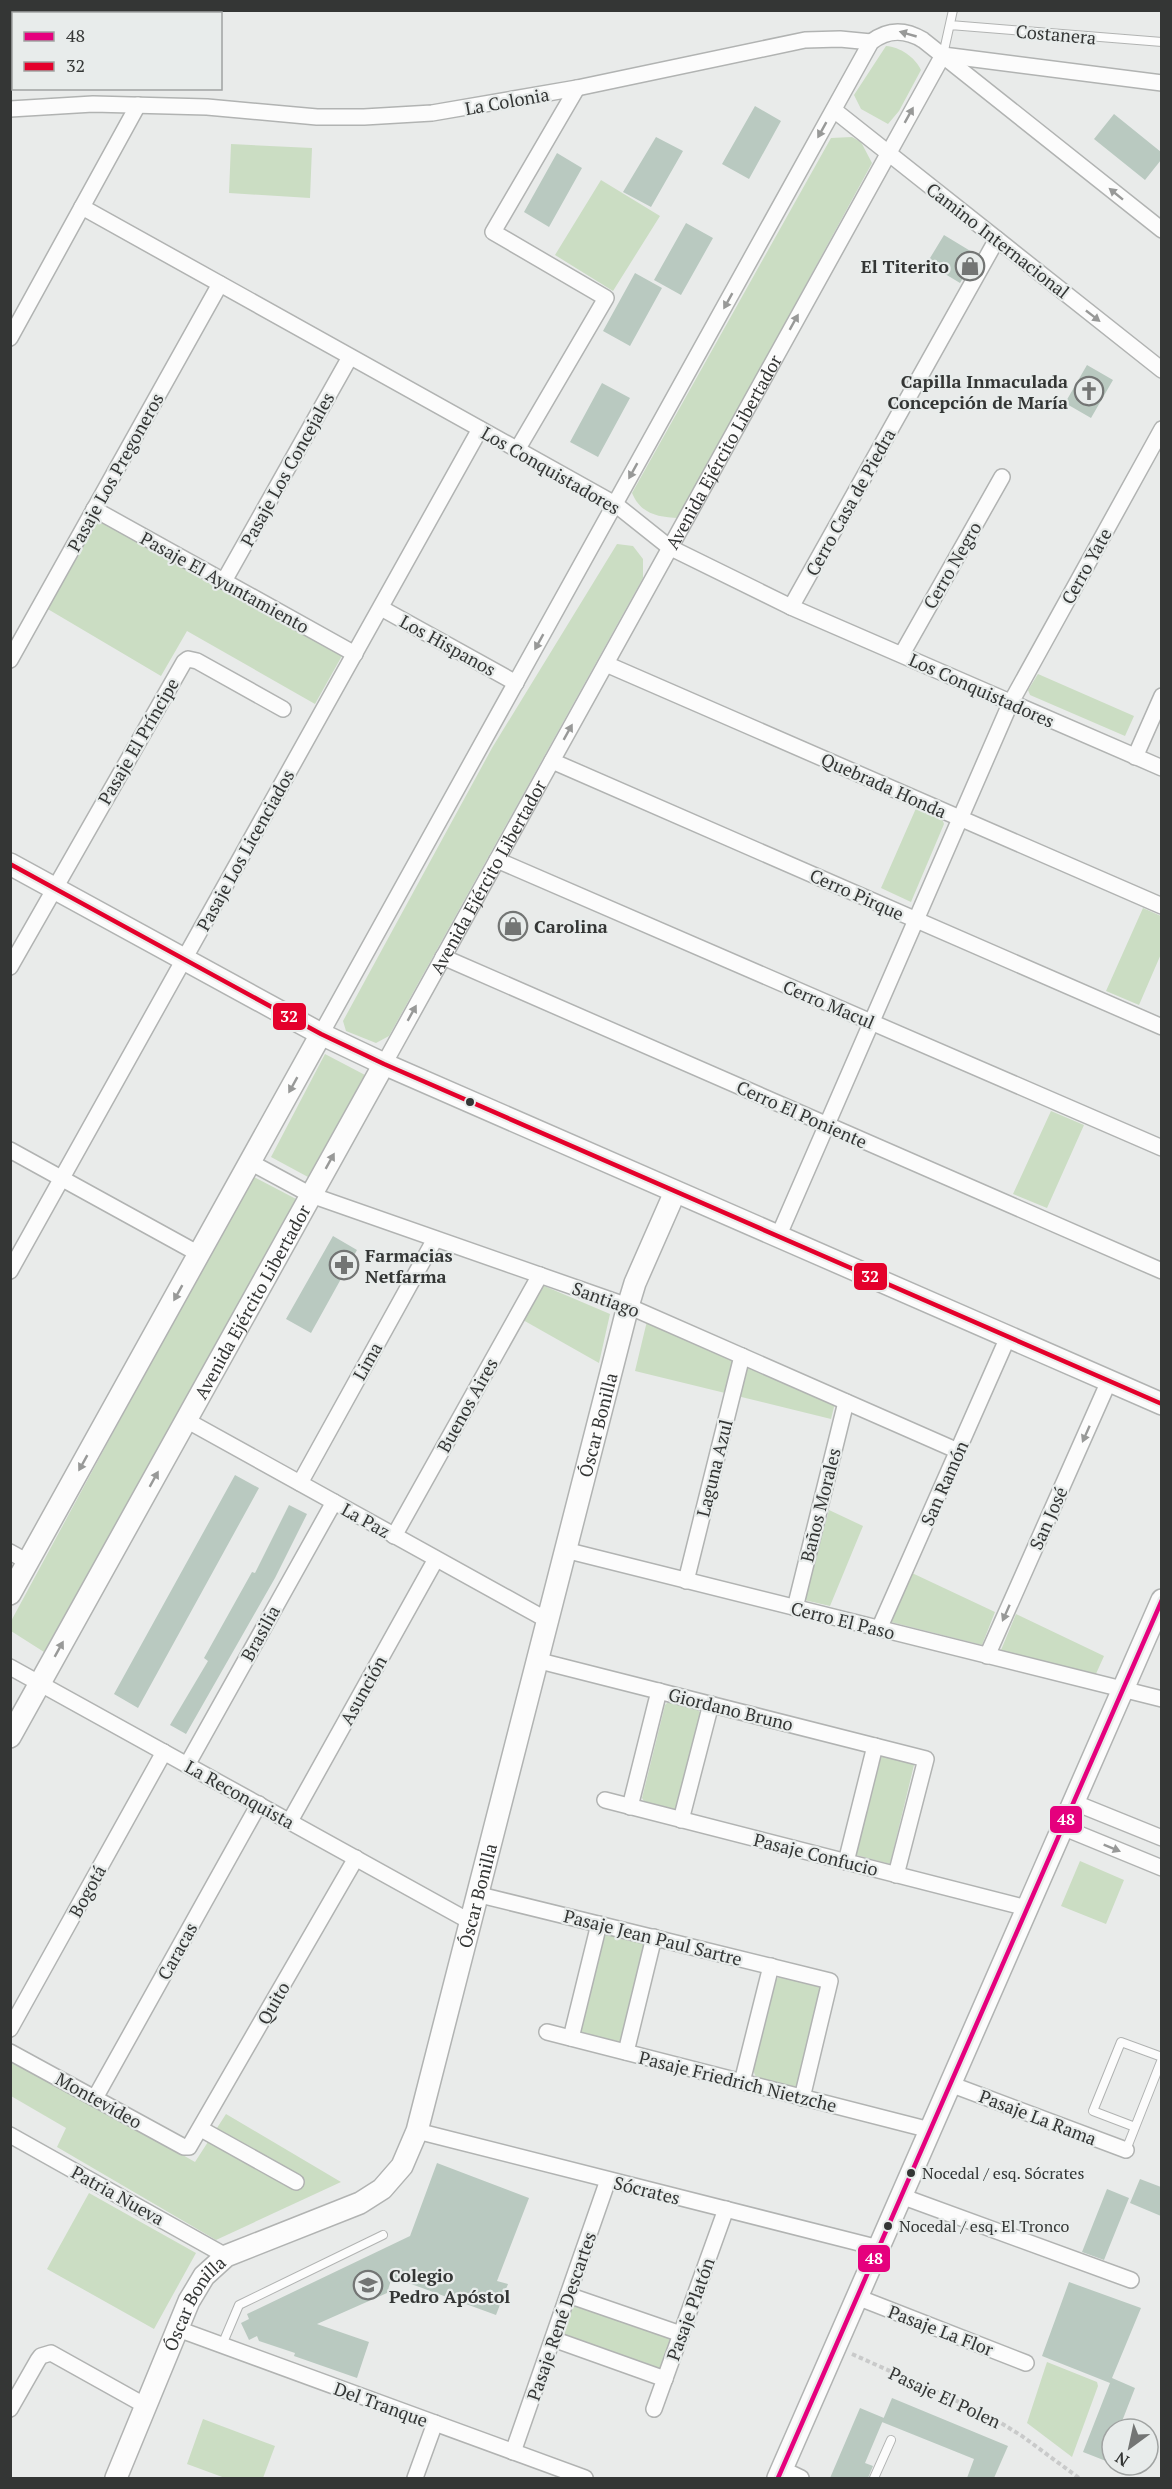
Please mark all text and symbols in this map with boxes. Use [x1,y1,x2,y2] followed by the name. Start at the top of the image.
[12,12,222,90] legend
[1015,19,1097,49] street label: Costanera
[66,23,85,47] text: 48
[899,29,917,38] one-way arrow
[66,53,85,77] text: 32
[463,82,551,120] street label: La Colonia
[904,107,914,124] one-way arrow
[817,122,827,139] one-way arrow
[922,177,1074,303] street label: Camino Internacional
[1108,187,1124,200] one-way arrow
[954,250,986,282] shop icon: El Titerito
[861,254,949,278] place label: El Titerito
[723,292,733,309] one-way arrow
[1086,309,1101,321] one-way arrow
[789,314,799,331] one-way arrow
[660,350,787,553] street label: Avenida Ejército Libertador
[888,369,1068,414] place label: Capilla Inmaculada Concepción de María
[1073,375,1105,407] church icon: Capilla Inmaculada Concepción de María
[61,388,169,556] street label: Pasaje Los Pregoneros
[235,388,339,550] street label: Pasaje Los Concejales
[477,420,625,520] street label: Los Conquistadores
[800,424,900,580] street label: Cerro Casa de Piedra
[628,463,638,480] one-way arrow
[917,517,987,613] street label: Cerro Negro
[1055,524,1117,608] street label: Cerro Yate
[136,526,314,638] street label: Pasaje El Ayuntamiento
[396,609,500,681] street label: Los Hispanos
[533,634,544,650] one-way arrow
[906,647,1058,733] street label: Los Conquistadores
[92,673,184,809] street label: Pasaje El Príncipe
[563,723,573,740] one-way arrow
[818,747,950,823] street label: Quebrada Honda
[191,765,299,935] street label: Pasaje Los Licenciados
[424,775,551,978] street label: Avenida Ejército Libertador
[806,863,908,925] street label: Cerro Pirque
[497,910,529,942] shop icon: Carolina
[534,914,608,938] place label: Carolina
[780,974,878,1034] street label: Cerro Macul
[272,1002,307,1031] line badge: 32
[407,1004,417,1021] one-way arrow
[280,1005,298,1027] text: 32
[733,1074,871,1154] street label: Cerro El Poniente
[287,1077,298,1093] one-way arrow
[464,1096,476,1108] unlabelled marker
[325,1152,335,1169] one-way arrow
[188,1200,316,1403] street label: Avenida Ejército Libertador
[365,1243,453,1288] place label: Farmacias Netfarma
[328,1249,360,1281] pharmacy icon: Farmacias Netfarma
[853,1262,888,1291] line badge: 32
[861,1265,879,1287] text: 32
[569,1276,643,1322] street label: Santiago
[173,1284,183,1301] one-way arrow
[347,1338,387,1384] street label: Lima
[431,1354,503,1456] street label: Buenos Aires
[573,1370,622,1480] street label: Óscar Bonilla
[690,1417,738,1519] street label: Laguna Azul
[1081,1426,1090,1443] one-way arrow
[915,1436,973,1529] street label: San Ramón
[794,1445,846,1565] street label: Baños Morales
[78,1455,88,1472] one-way arrow
[149,1470,159,1487] one-way arrow
[1023,1483,1073,1553] street label: San José
[337,1497,395,1543] street label: La Paz
[789,1596,897,1644] street label: Cerro El Paso
[235,1601,285,1665] street label: Brasilia
[1001,1604,1011,1622] one-way arrow
[54,1640,64,1657] one-way arrow
[334,1651,392,1729] street label: Asunción
[666,1682,796,1736] street label: Giordano Bruno
[181,1754,299,1834] street label: La Reconquista
[1049,1805,1083,1834] line badge: 48
[1057,1808,1075,1830] text: 48
[751,1827,881,1881] street label: Pasaje Confucio
[452,1841,502,1950] street label: Óscar Bonilla
[1103,1843,1121,1853] one-way arrow
[63,1861,111,1921] street label: Bogotá
[561,1903,745,1971] street label: Pasaje Jean Paul Sartre
[151,1918,203,1984] street label: Caracas
[251,1977,295,2029] street label: Quito
[637,2045,839,2117] street label: Pasaje Friedrich Nietzche
[52,2066,146,2134] street label: Montevideo
[976,2084,1100,2150] street label: Pasaje La Rama
[67,2160,169,2230] street label: Patria Nueva
[922,2162,1084,2184] place label: Nocedal / esq. Sócrates
[905,2167,917,2179] marker: Nocedal / esq. Sócrates
[611,2170,683,2210] street label: Sócrates
[899,2215,1069,2237] place label: Nocedal / esq. El Tronco
[882,2220,894,2232] marker: Nocedal / esq. El Tronco
[521,2228,601,2404] street label: Pasaje René Descartes
[857,2244,891,2273] line badge: 48
[865,2247,883,2269] text: 48
[158,2250,230,2355] street label: Óscar Bonilla
[660,2254,720,2364] street label: Pasaje Platón
[389,2263,510,2308] place label: Colegio Pedro Apóstol
[352,2269,384,2301] school or university icon: Colegio Pedro Apóstol
[885,2299,997,2361] street label: Pasaje La Flor
[885,2361,1005,2434] street label: Pasaje El Polen
[331,2376,431,2432] street label: Del Tranque
[1100,2417,1160,2477] north arrow
[1111,2447,1133,2472] text: N

